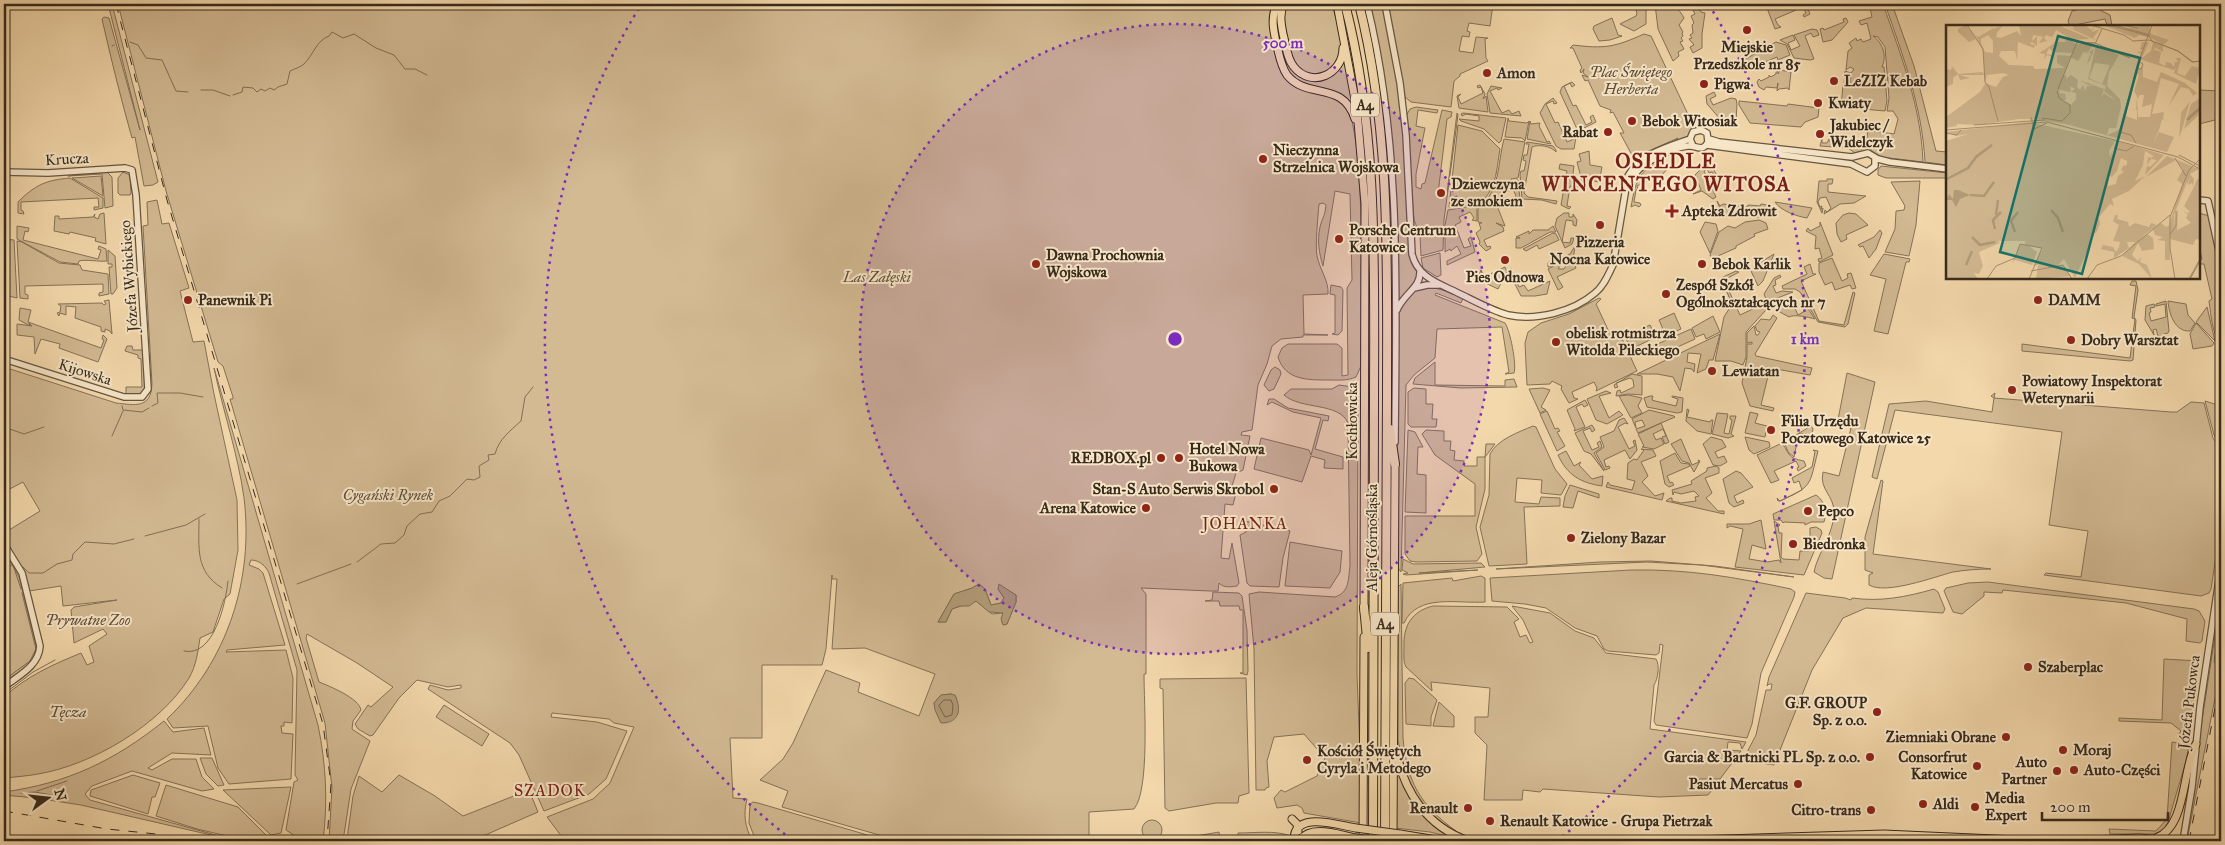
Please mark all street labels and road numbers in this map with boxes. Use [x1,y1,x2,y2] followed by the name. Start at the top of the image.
[1351,94,1379,116] road number: A4
[45,149,90,169] street label: Krucza
[116,219,143,334] street label: Józefa Wybickiego
[56,355,114,389] street label: Kijowska
[1343,381,1361,460] street label: Kochłowicka
[1363,483,1381,593] street label: Aleja Górnośląska
[1371,612,1399,636] road number: A4
[2174,653,2205,752] street label: Józefa Pukowca

